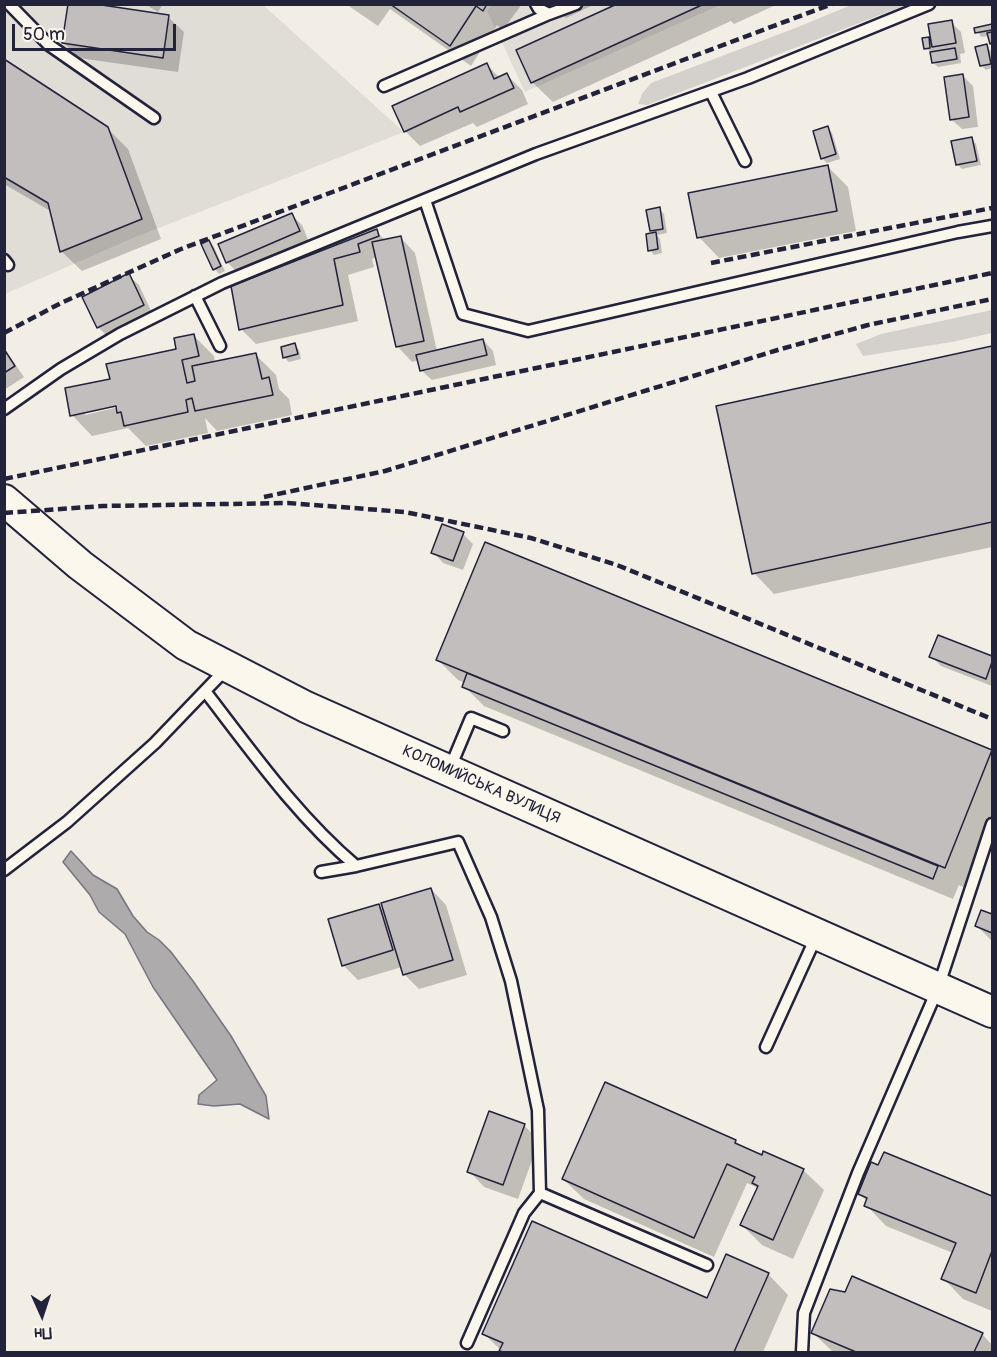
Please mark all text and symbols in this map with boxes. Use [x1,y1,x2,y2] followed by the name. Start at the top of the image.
[15,12,178,50] scale bar
[23,23,65,46] text: 50 m
[399,741,563,829] street label: КОЛОМИЙСЬКА ВУЛИЦЯ
[12,1285,72,1345] north arrow
[34,1323,52,1343] text: Пн

